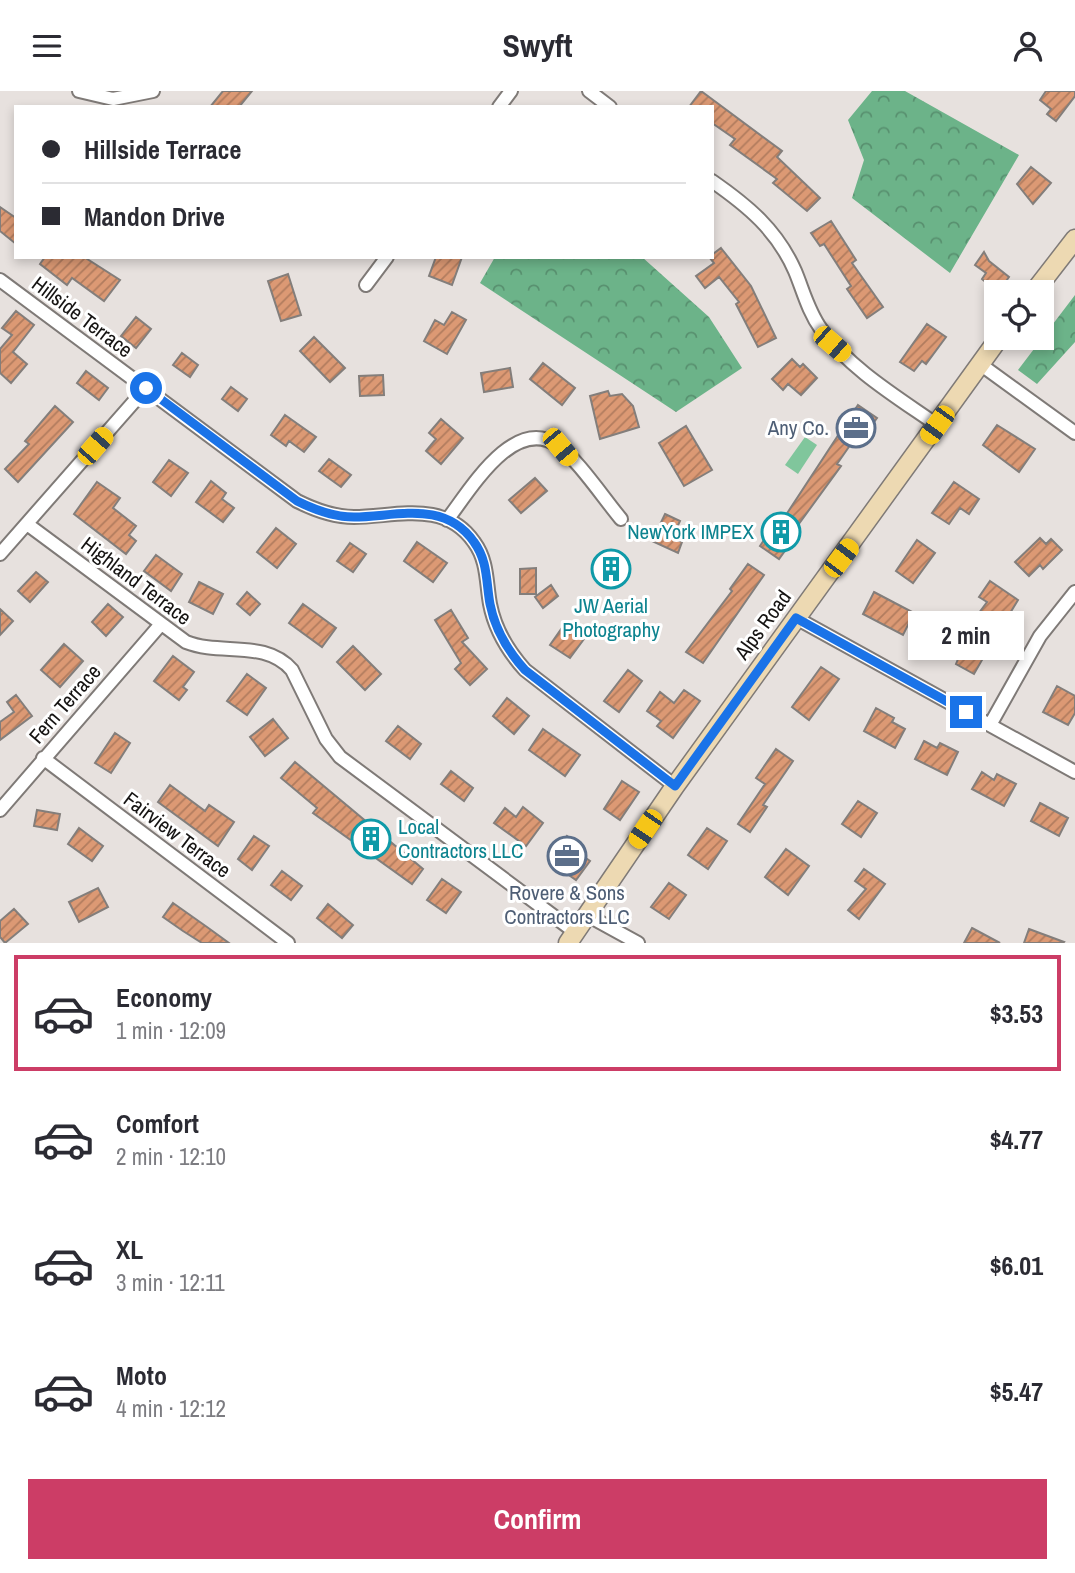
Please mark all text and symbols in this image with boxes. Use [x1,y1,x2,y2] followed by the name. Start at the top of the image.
[503,24,572,67] text: Swyft
[28,27,66,65] icon: menu
[1009,27,1047,65] icon: person
[84,132,241,167] text: Hillside Terrace
[84,199,225,234] text: Mandon Drive
[26,269,139,364] street label: Hillside Terrace
[984,280,1054,350] map controls
[984,280,1054,350] button: locate
[810,322,855,366] car
[130,372,162,404] route start
[917,402,958,448] car
[835,407,877,449] office icon: Any Co.
[767,413,829,442] place label: Any Co.
[74,423,117,469] car
[539,424,582,470] car
[760,511,802,553] building icon: NewYork IMPEX
[627,517,754,546] place label: NewYork IMPEX
[75,530,197,632] street label: Highland Terrace
[820,535,863,581] car
[590,548,632,590] building icon: JW Aerial Photography
[727,584,798,666] street label: Alps Road
[562,591,660,644] place label: JW Aerial Photography
[908,611,1024,659] callout: 2 min
[941,620,991,651] text: 2 min
[22,658,107,750] street label: Fern Terrace
[950,696,982,728] route end
[118,785,237,884] street label: Fairview Terrace
[625,806,666,852] car
[398,812,523,865] place label: Local Contractors LLC
[350,818,392,860] building icon: Local Contractors LLC
[546,835,588,877] office icon: Rovere & Sons Contractors LLC
[504,878,630,931] place label: Rovere & Sons Contractors LLC
[116,980,212,1015] text: Economy
[32,982,95,1045] icon: car
[990,996,1043,1031] text: $3.53
[116,1015,226,1046] text: 1 min · 12:09
[116,1106,199,1141] text: Comfort
[32,1108,95,1171] icon: car
[990,1122,1043,1157] text: $4.77
[116,1141,226,1172] text: 2 min · 12:10
[116,1232,143,1267] text: XL
[32,1234,95,1297] icon: car
[990,1248,1043,1283] text: $6.01
[116,1267,225,1298] text: 3 min · 12:11
[116,1358,167,1393] text: Moto
[32,1360,95,1423] icon: car
[990,1374,1043,1409] text: $5.47
[116,1393,226,1424] text: 4 min · 12:12
[28,1479,1047,1559] button: Confirm

